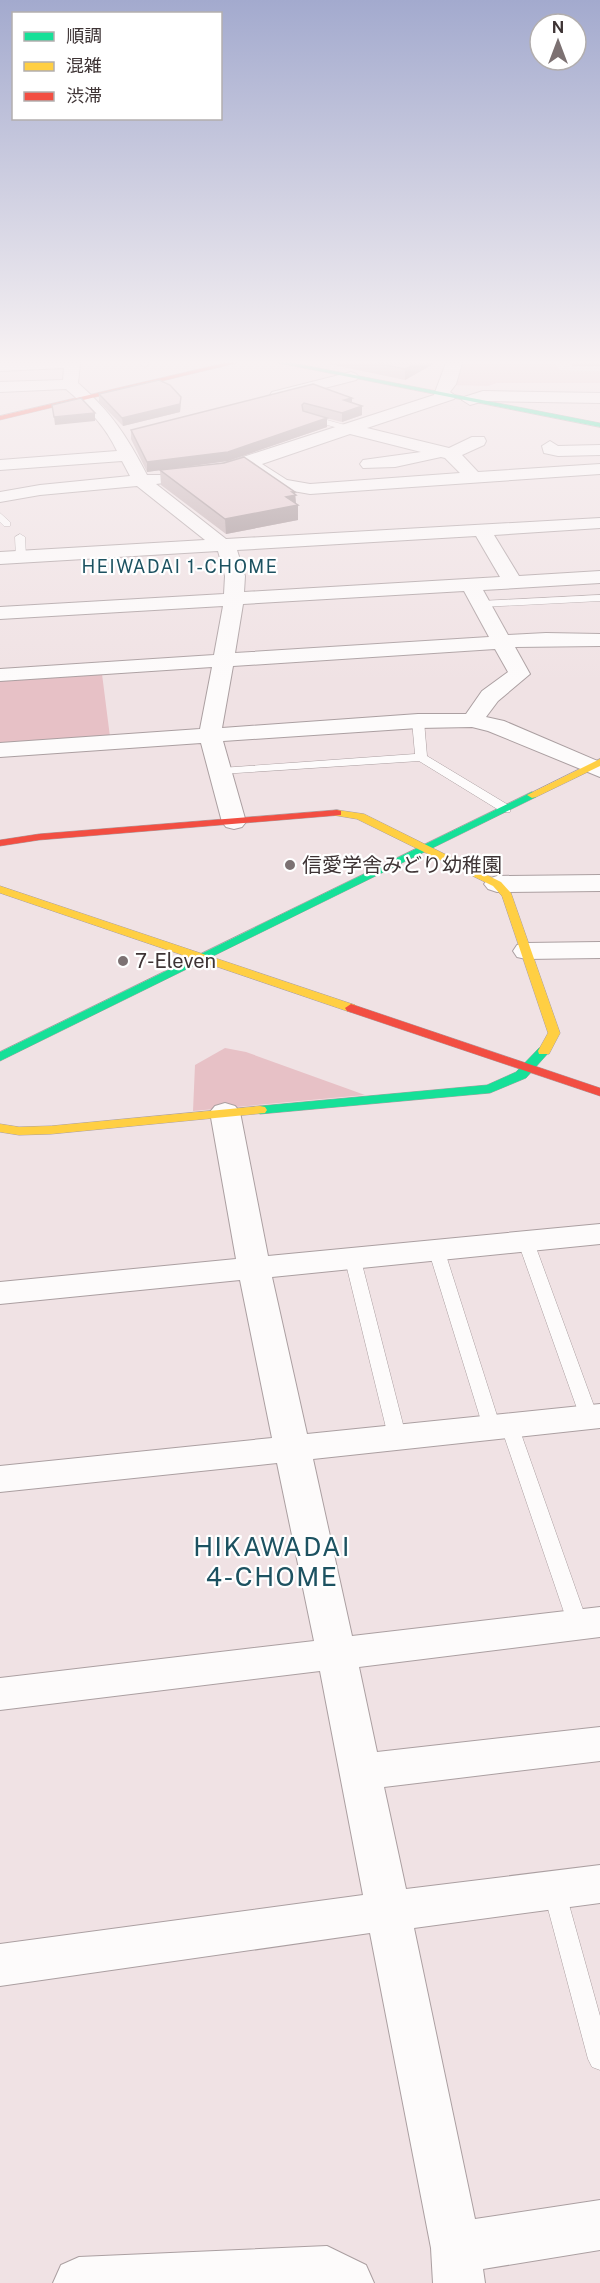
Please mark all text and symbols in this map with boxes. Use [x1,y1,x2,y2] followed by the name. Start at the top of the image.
[12,12,222,120] legend
[528,12,588,72] north arrow
[552,18,564,37] text: N
[66,25,102,46] text: 順調
[66,55,102,76] text: 混雑
[66,85,102,106] text: 渋滞
[82,556,278,577] district label: HEIWADAI 1-CHOME
[302,853,502,877] place label: 信愛学舎みどり幼稚園
[283,858,297,872] marker: 信愛学舎みどり幼稚園
[135,949,216,973] place label: 7-Eleven
[116,954,130,968] marker: 7-Eleven
[193,1531,351,1592] district label: HIKAWADAI 4-CHOME

